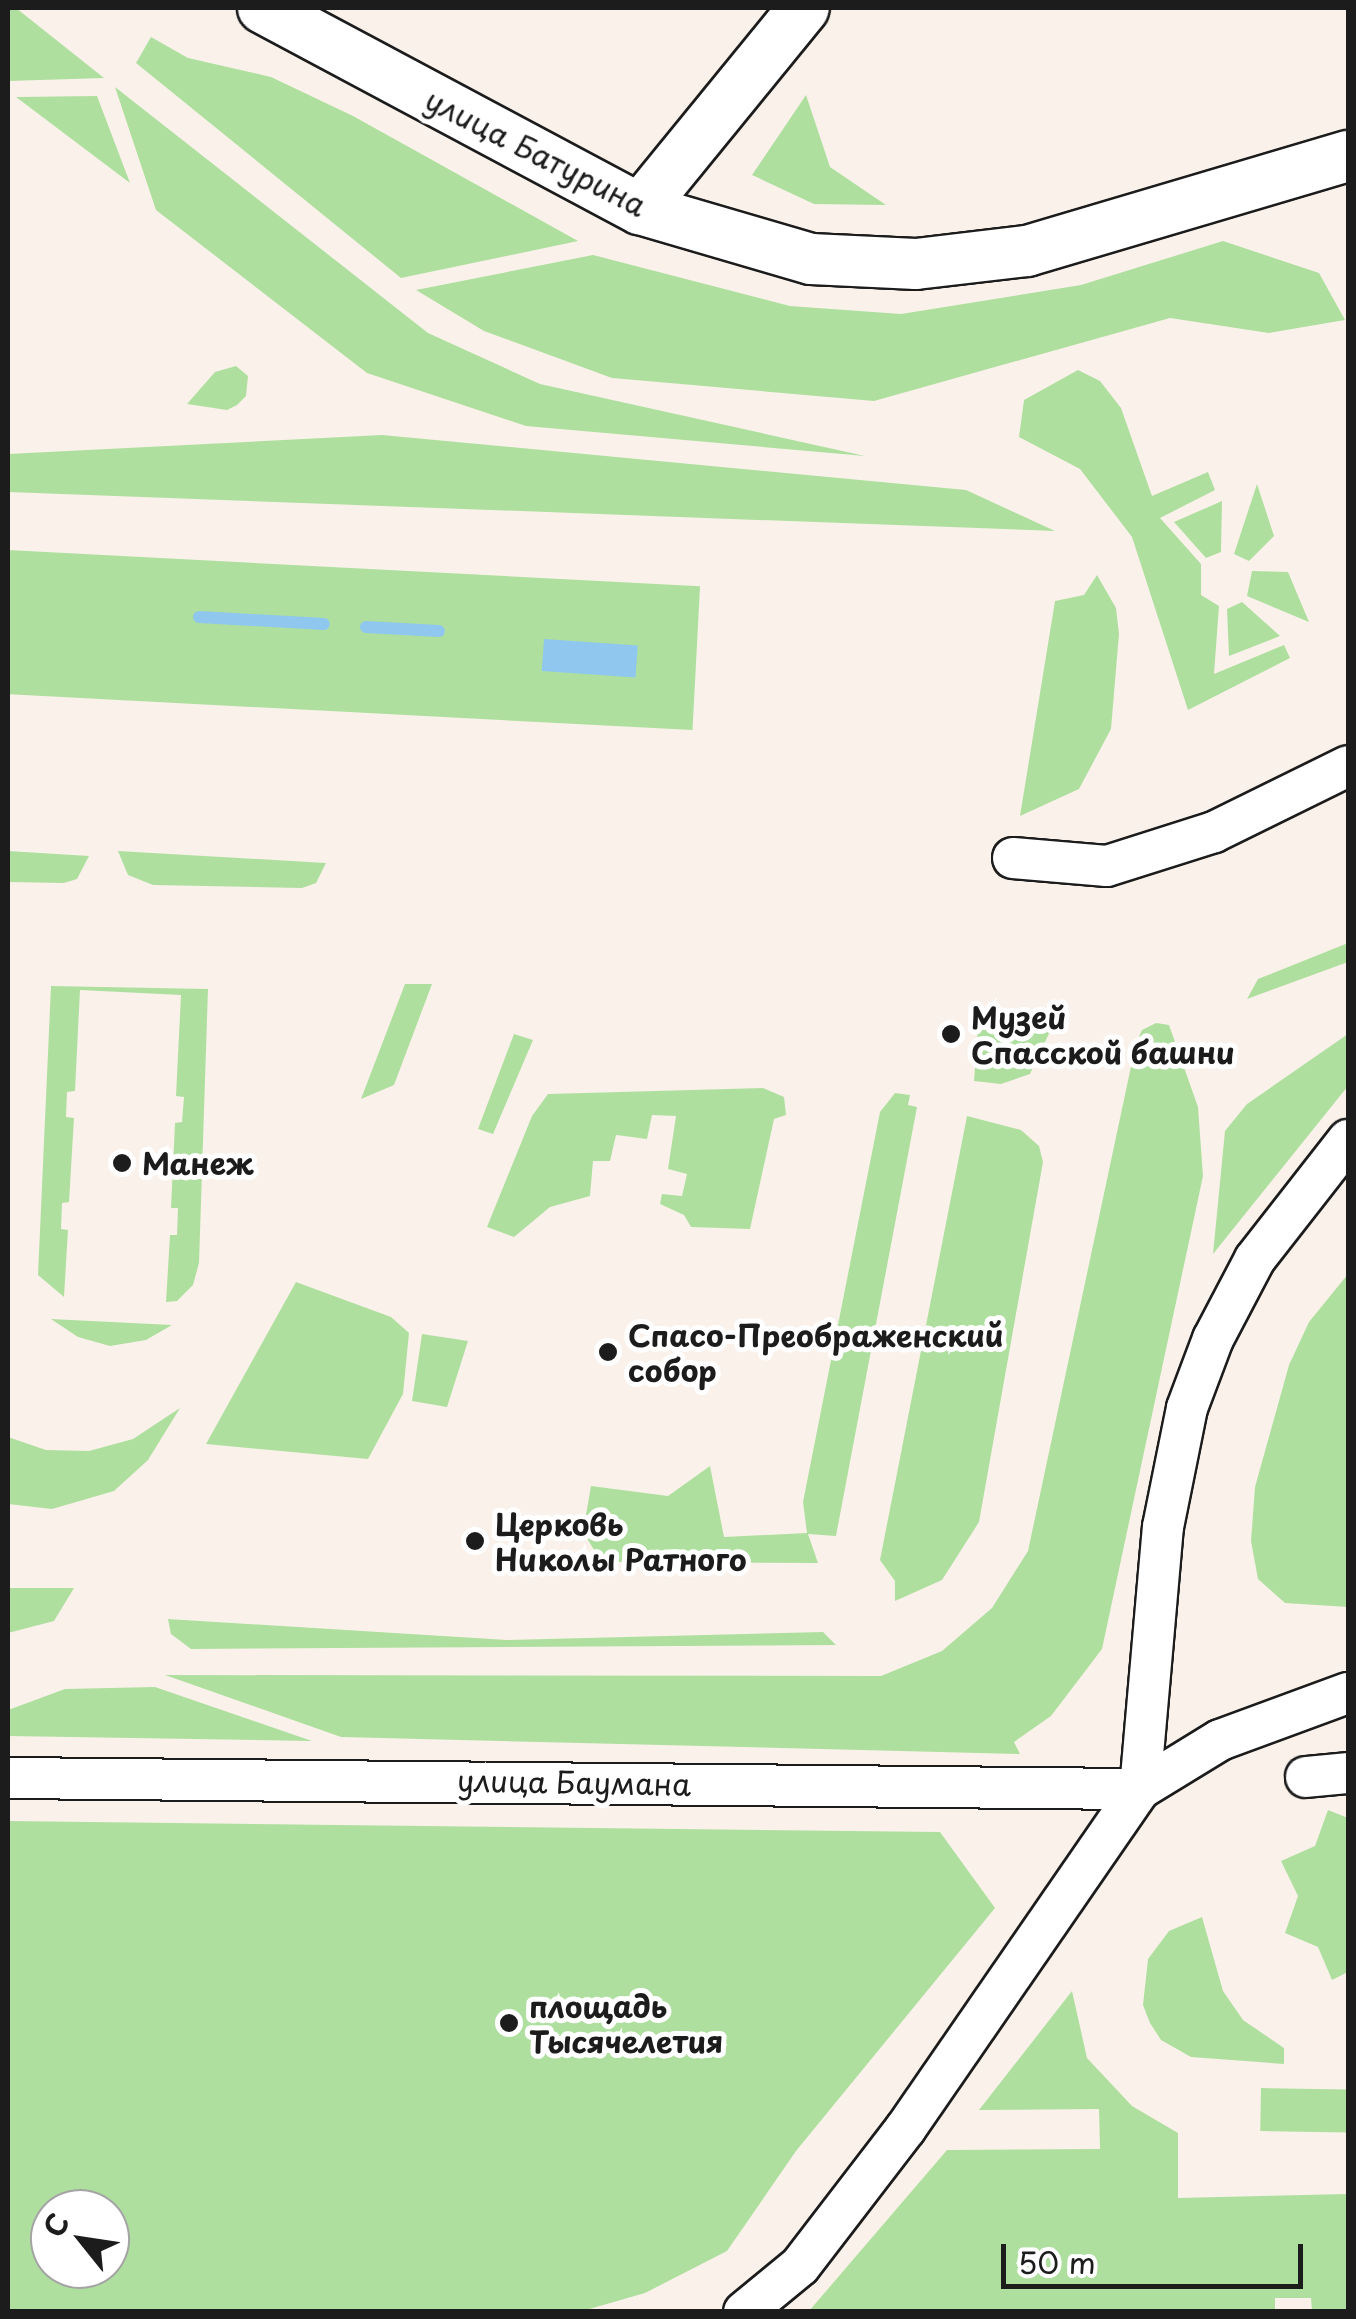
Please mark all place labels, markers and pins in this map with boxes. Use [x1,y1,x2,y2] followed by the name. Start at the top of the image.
[971,999,1236,1070] place label: Музей Спасской башни
[940,1023,962,1045] marker: Музей Спасской башни
[142,1145,254,1181] place label: Манеж
[111,1152,133,1174] marker: Манеж
[628,1317,1004,1388] place label: Спасо-Преображенский собор
[597,1341,619,1363] marker: Спасо-Преображенский собор
[495,1506,747,1576] place label: Церковь Николы Ратного
[464,1530,486,1552] marker: Церковь Николы Ратного
[529,1988,723,2058] place label: площадь Тысячелетия
[498,2012,520,2034] marker: площадь Тысячелетия

